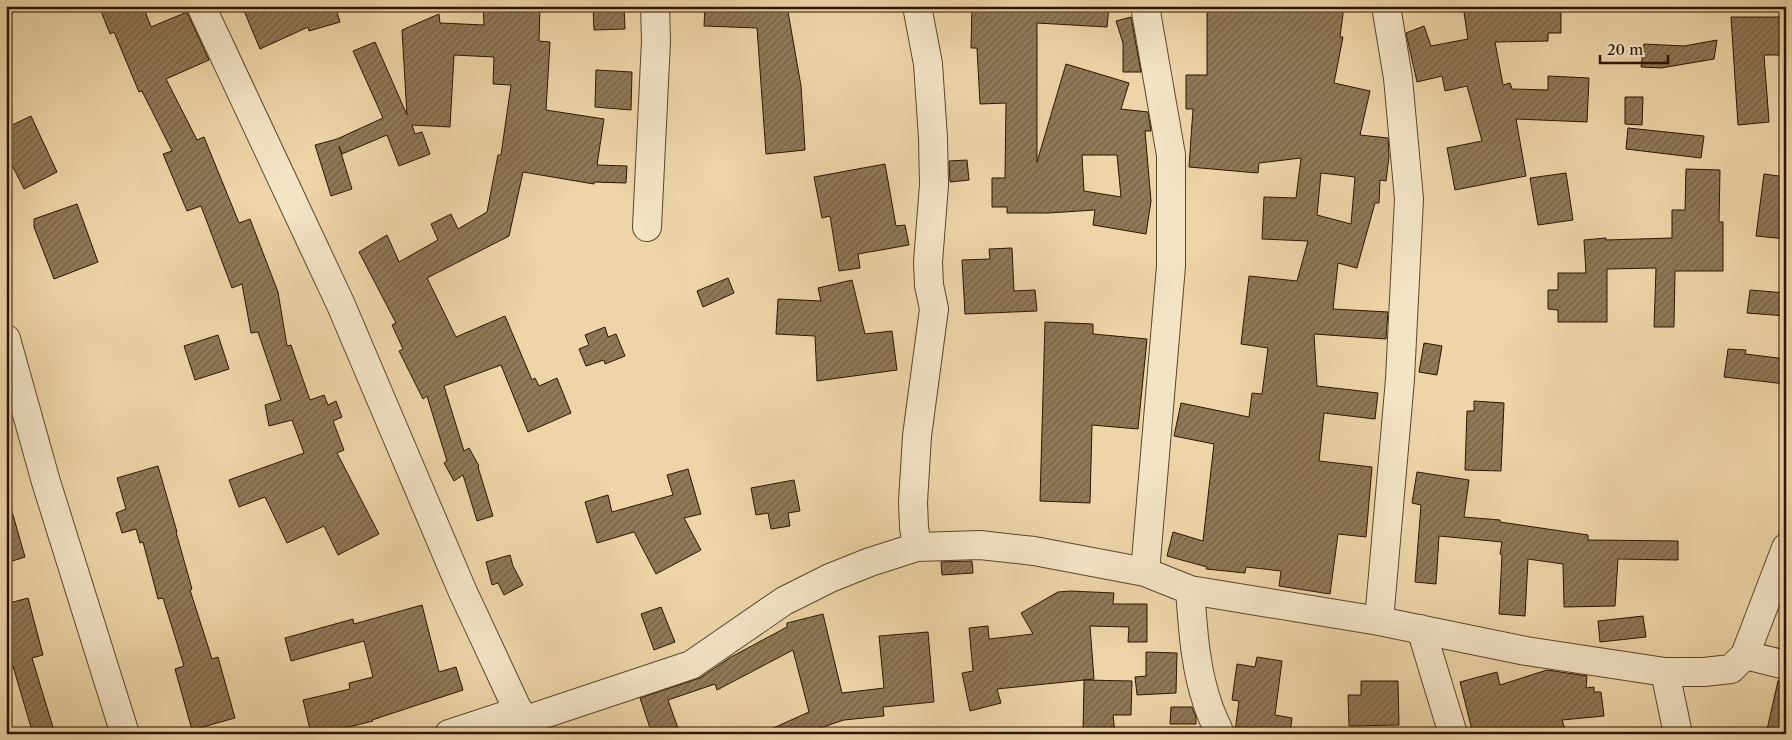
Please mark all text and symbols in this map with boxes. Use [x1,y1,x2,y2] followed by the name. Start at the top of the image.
[1600,32,1667,64] scale bar
[1607,40,1643,59] text: 20 m

